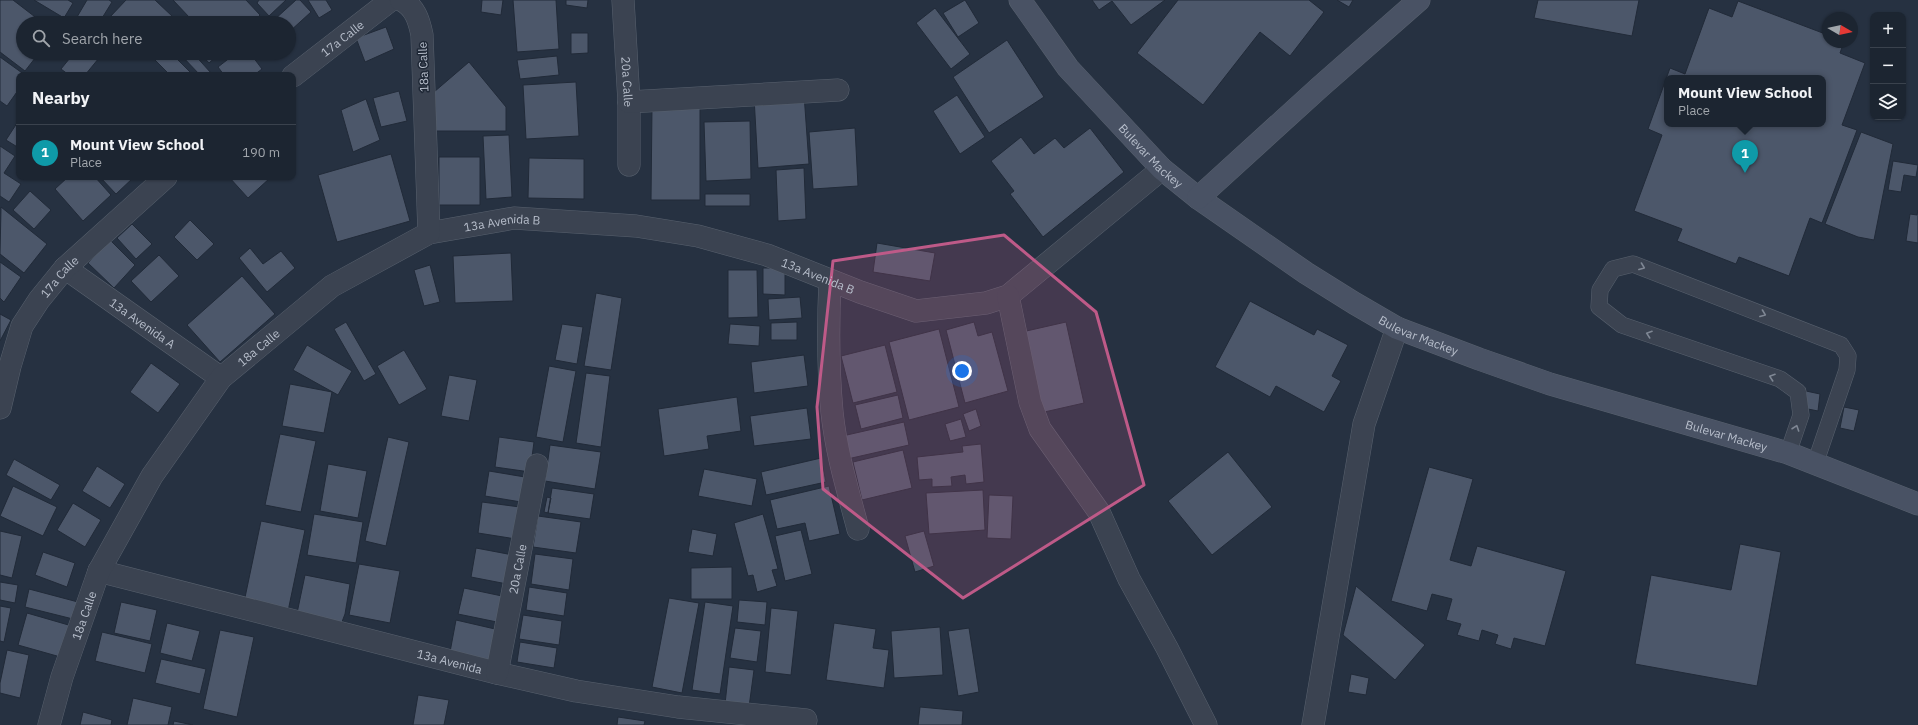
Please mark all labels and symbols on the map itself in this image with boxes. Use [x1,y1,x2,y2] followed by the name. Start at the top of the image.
[1822,12,1858,48] north arrow
[317,16,367,59] street label: 17a Calle
[415,41,431,93] street label: 18a Calle
[619,56,637,108] street label: 20a Calle
[1116,120,1186,191] street label: Bulevar Mackey
[1732,140,1758,173] pin: 1
[462,210,541,234] street label: 13a Avenida B
[37,252,82,300] street label: 17a Calle
[779,254,857,297] street label: 13a Avenida B
[1638,262,1645,270] one-way arrow
[107,294,179,351] street label: 13a Avenida A
[1760,310,1767,318] one-way arrow
[1376,312,1461,358] street label: Bulevar Mackey
[234,325,283,369] street label: 18a Calle
[1646,331,1653,339] one-way arrow
[952,361,972,381] your location
[1769,373,1776,381] one-way arrow
[1684,416,1769,454] street label: Bulevar Mackey
[1792,424,1800,431] one-way arrow
[505,542,529,595] street label: 20a Calle
[68,589,99,642] street label: 18a Calle
[415,645,484,677] street label: 13a Avenida

